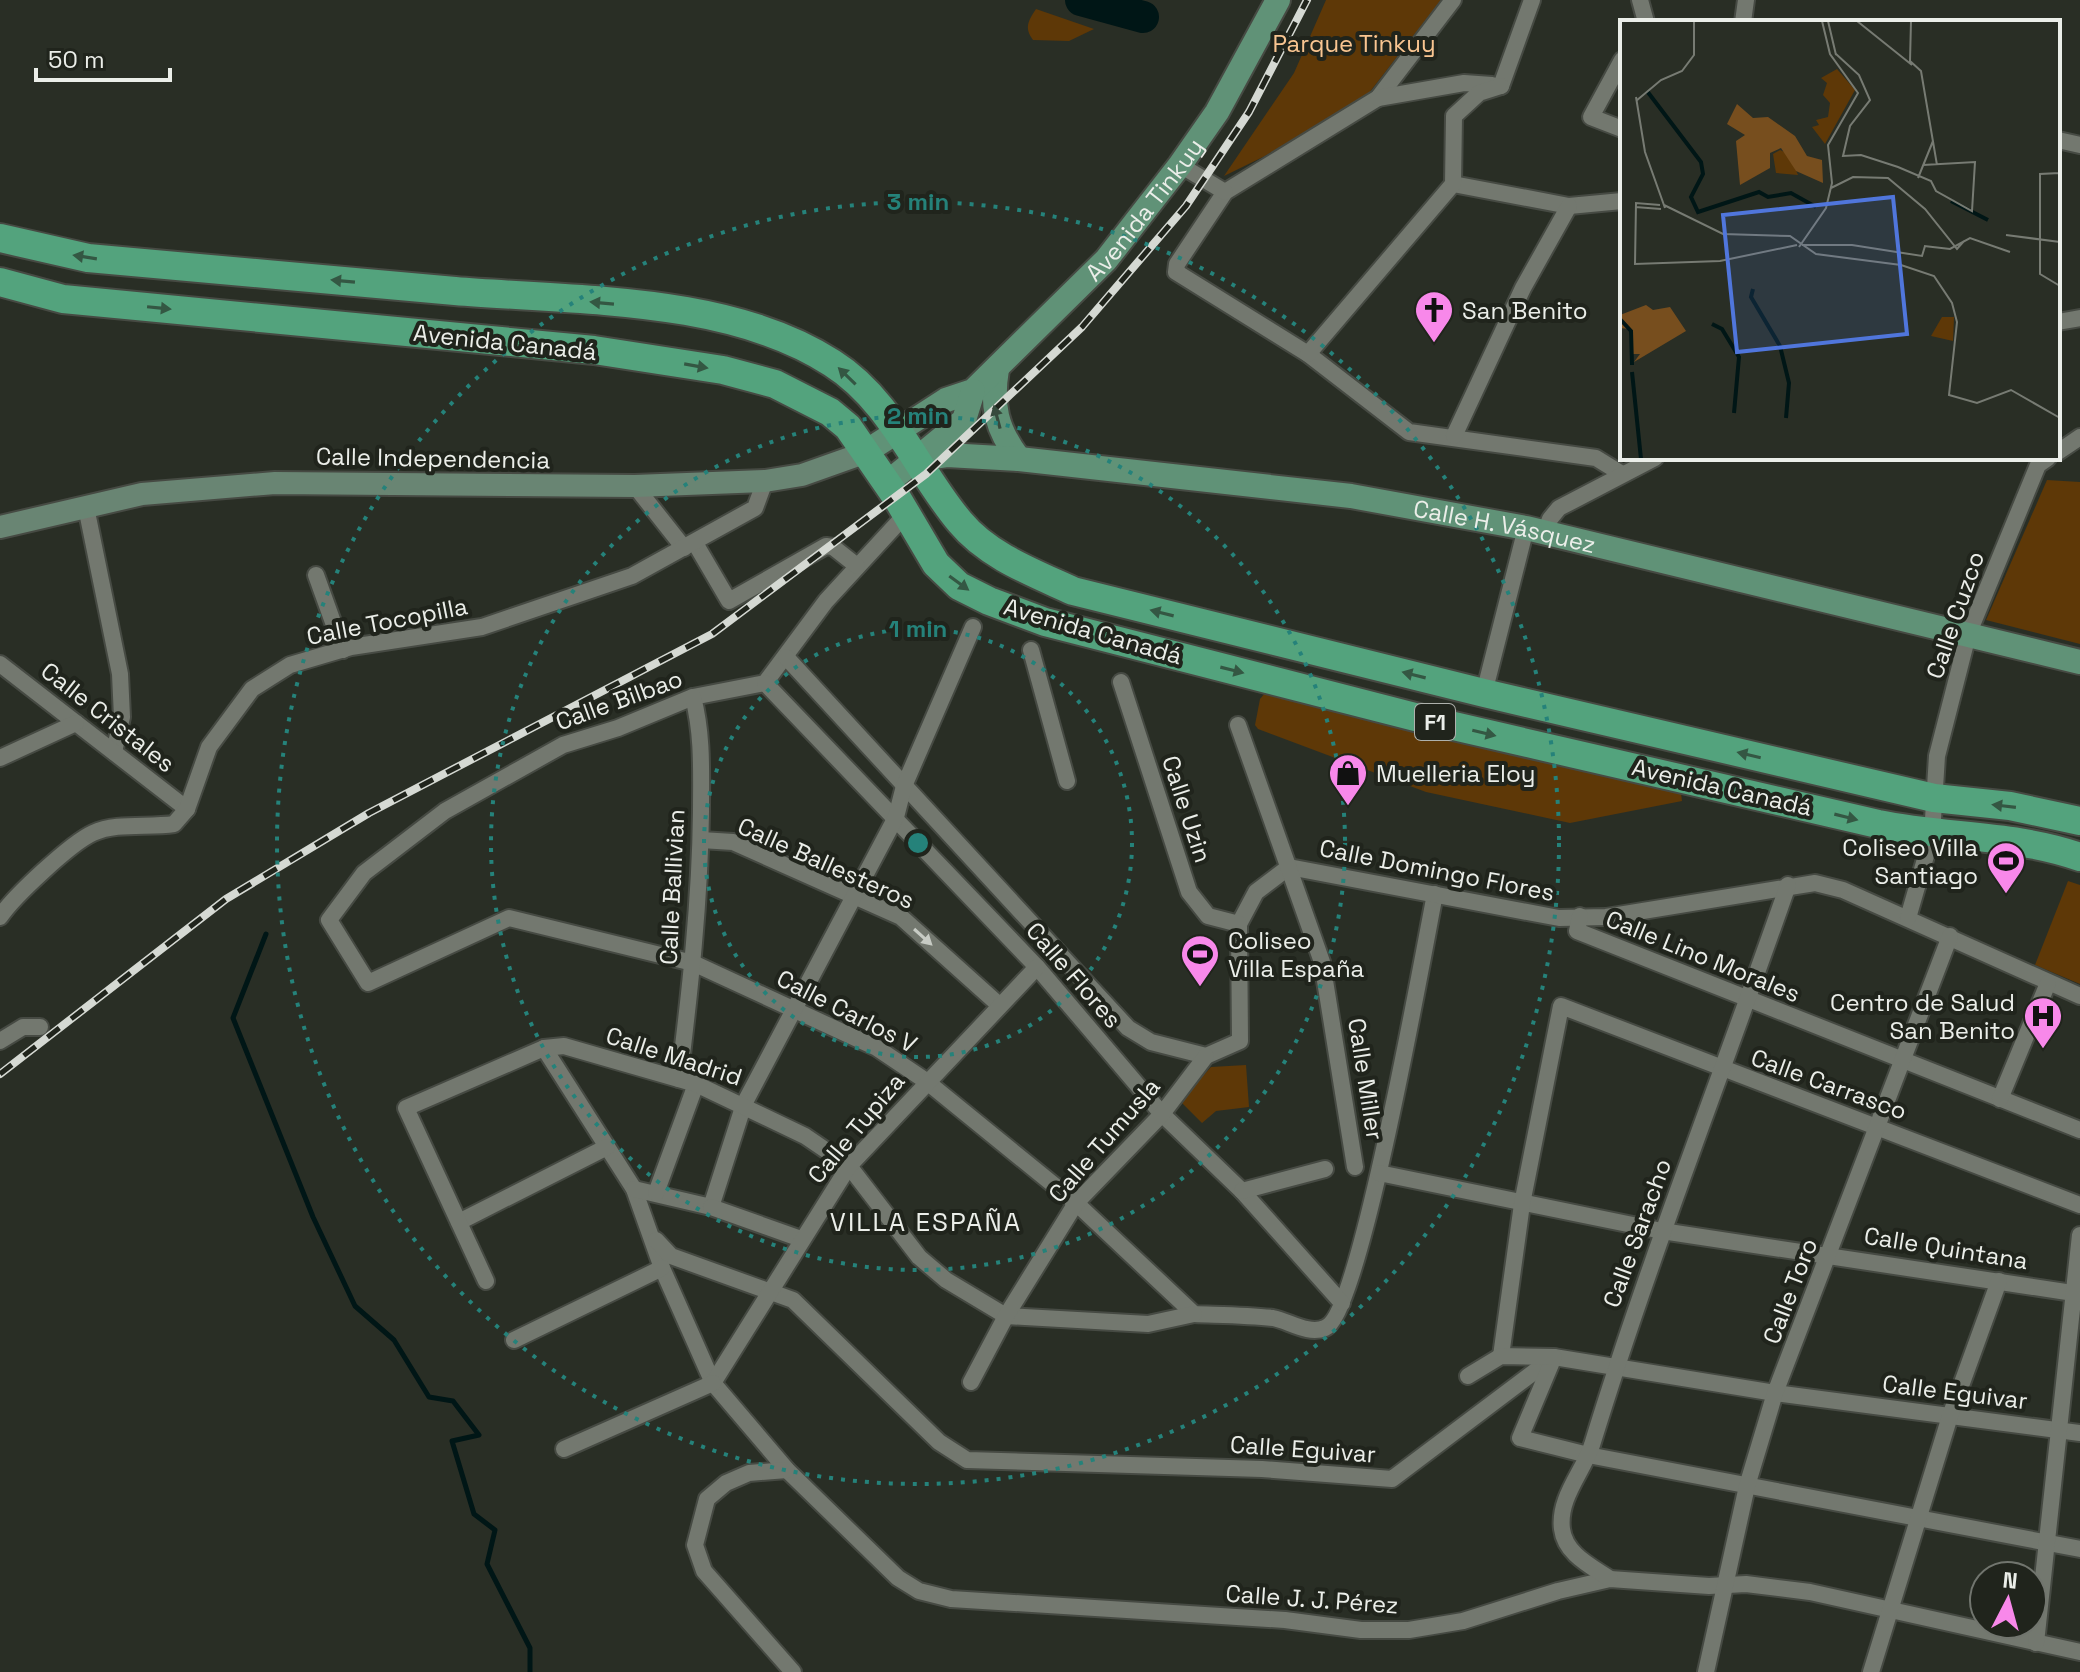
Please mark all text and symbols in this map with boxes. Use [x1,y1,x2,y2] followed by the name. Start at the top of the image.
[1620,20,2060,460] inset map
[1272,28,1436,59] park label: Parque Tinkuy
[36,32,170,82] scale bar
[48,44,105,75] text: 50 m
[1078,132,1210,288] street label: Avenida Tinkuy
[887,186,949,217] text: 3 min
[72,250,97,262] one-way arrow
[330,274,355,287] one-way arrow
[1413,289,1455,344] church icon: San Benito
[1462,295,1588,326] place label: San Benito
[590,296,615,309] one-way arrow
[147,302,172,315] one-way arrow
[412,317,598,367] street label: Avenida Canadá
[684,360,709,372] one-way arrow
[838,368,857,386] one-way arrow
[887,400,949,431] text: 2 min
[990,404,1002,429] one-way arrow
[316,440,551,476] street label: Calle Independencia
[1411,492,1599,560] street label: Calle H. Vásquez
[1919,547,1991,683] street label: Calle Cuzco
[948,575,970,591] one-way arrow
[304,590,470,652] street label: Calle Tocopilla
[1000,591,1186,671] street label: Avenida Canadá
[1150,606,1175,618] one-way arrow
[889,613,947,644] text: 1 min
[35,655,181,779] street label: Calle Cristales
[551,663,687,737] street label: Calle Bilbao
[1219,665,1244,677] one-way arrow
[1402,669,1427,681] one-way arrow
[1415,704,1455,740] road number: F1
[1472,727,1497,740] one-way arrow
[1737,748,1762,760] one-way arrow
[1629,751,1815,823] street label: Avenida Canadá
[1155,752,1219,866] street label: Calle Uzin
[1327,752,1369,807] shop icon: Muelleria Eloy
[1376,758,1535,789] place label: Muelleria Eloy
[1991,799,2016,812] one-way arrow
[652,808,692,966] street label: Calle Ballivian
[733,810,919,916] street label: Calle Ballesteros
[1834,811,1859,823] one-way arrow
[904,829,932,857] centre of rings
[1317,832,1557,908] street label: Calle Domingo Flores
[1842,832,1978,891] place label: Coliseo Villa Santiago
[1985,840,2027,895] sports icon: Coliseo Villa Santiago
[1601,903,1805,1009] street label: Calle Lino Morales
[1019,916,1129,1034] street label: Calle Flores
[1228,925,1365,984] place label: Coliseo Villa España
[912,928,932,945] one-way arrow
[1179,933,1221,988] sports icon: Coliseo Villa España
[772,962,923,1060] street label: Calle Carlos V
[1830,987,2015,1046] place label: Centro de Salud San Benito
[2022,995,2064,1050] hospital icon: Centro de Salud San Benito
[1341,1016,1391,1142] street label: Calle Miller
[602,1019,746,1093] street label: Calle Madrid
[1747,1041,1911,1127] street label: Calle Carrasco
[801,1066,911,1190] street label: Calle Tupiza
[1041,1071,1167,1209] street label: Calle Tumusla
[1596,1154,1678,1312] street label: Calle Saracho
[830,1205,1022,1239] district label: VILLA ESPAÑA
[1862,1220,2030,1276] street label: Calle Quintana
[1756,1234,1824,1348] street label: Calle Toro
[1881,1368,2029,1416] street label: Calle Eguivar
[1229,1428,1377,1470] street label: Calle Eguivar
[1968,1560,2048,1640] north arrow
[2001,1565,2019,1595] text: N
[1225,1577,1399,1621] street label: Calle J. J. Pérez

